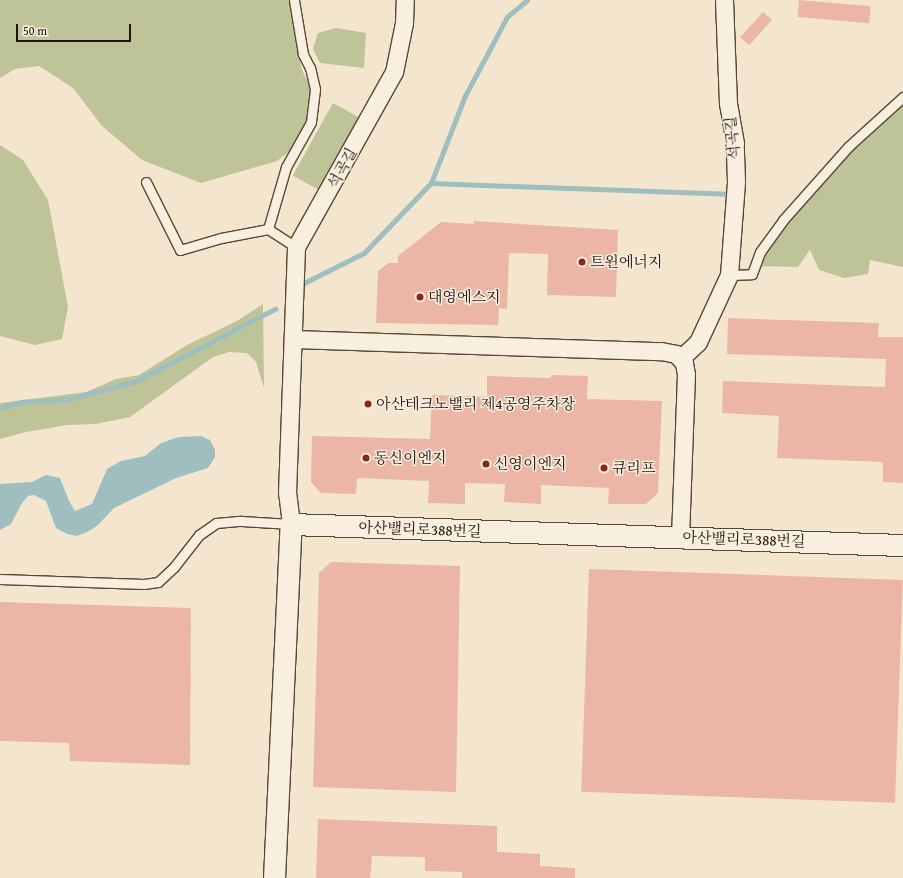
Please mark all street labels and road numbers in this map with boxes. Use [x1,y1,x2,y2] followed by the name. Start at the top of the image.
[721,115,743,161] street label: 석곡길
[324,145,360,191] street label: 석곡길
[358,518,482,540] street label: 아산밸리로388번길
[682,528,806,550] street label: 아산밸리로388번길

